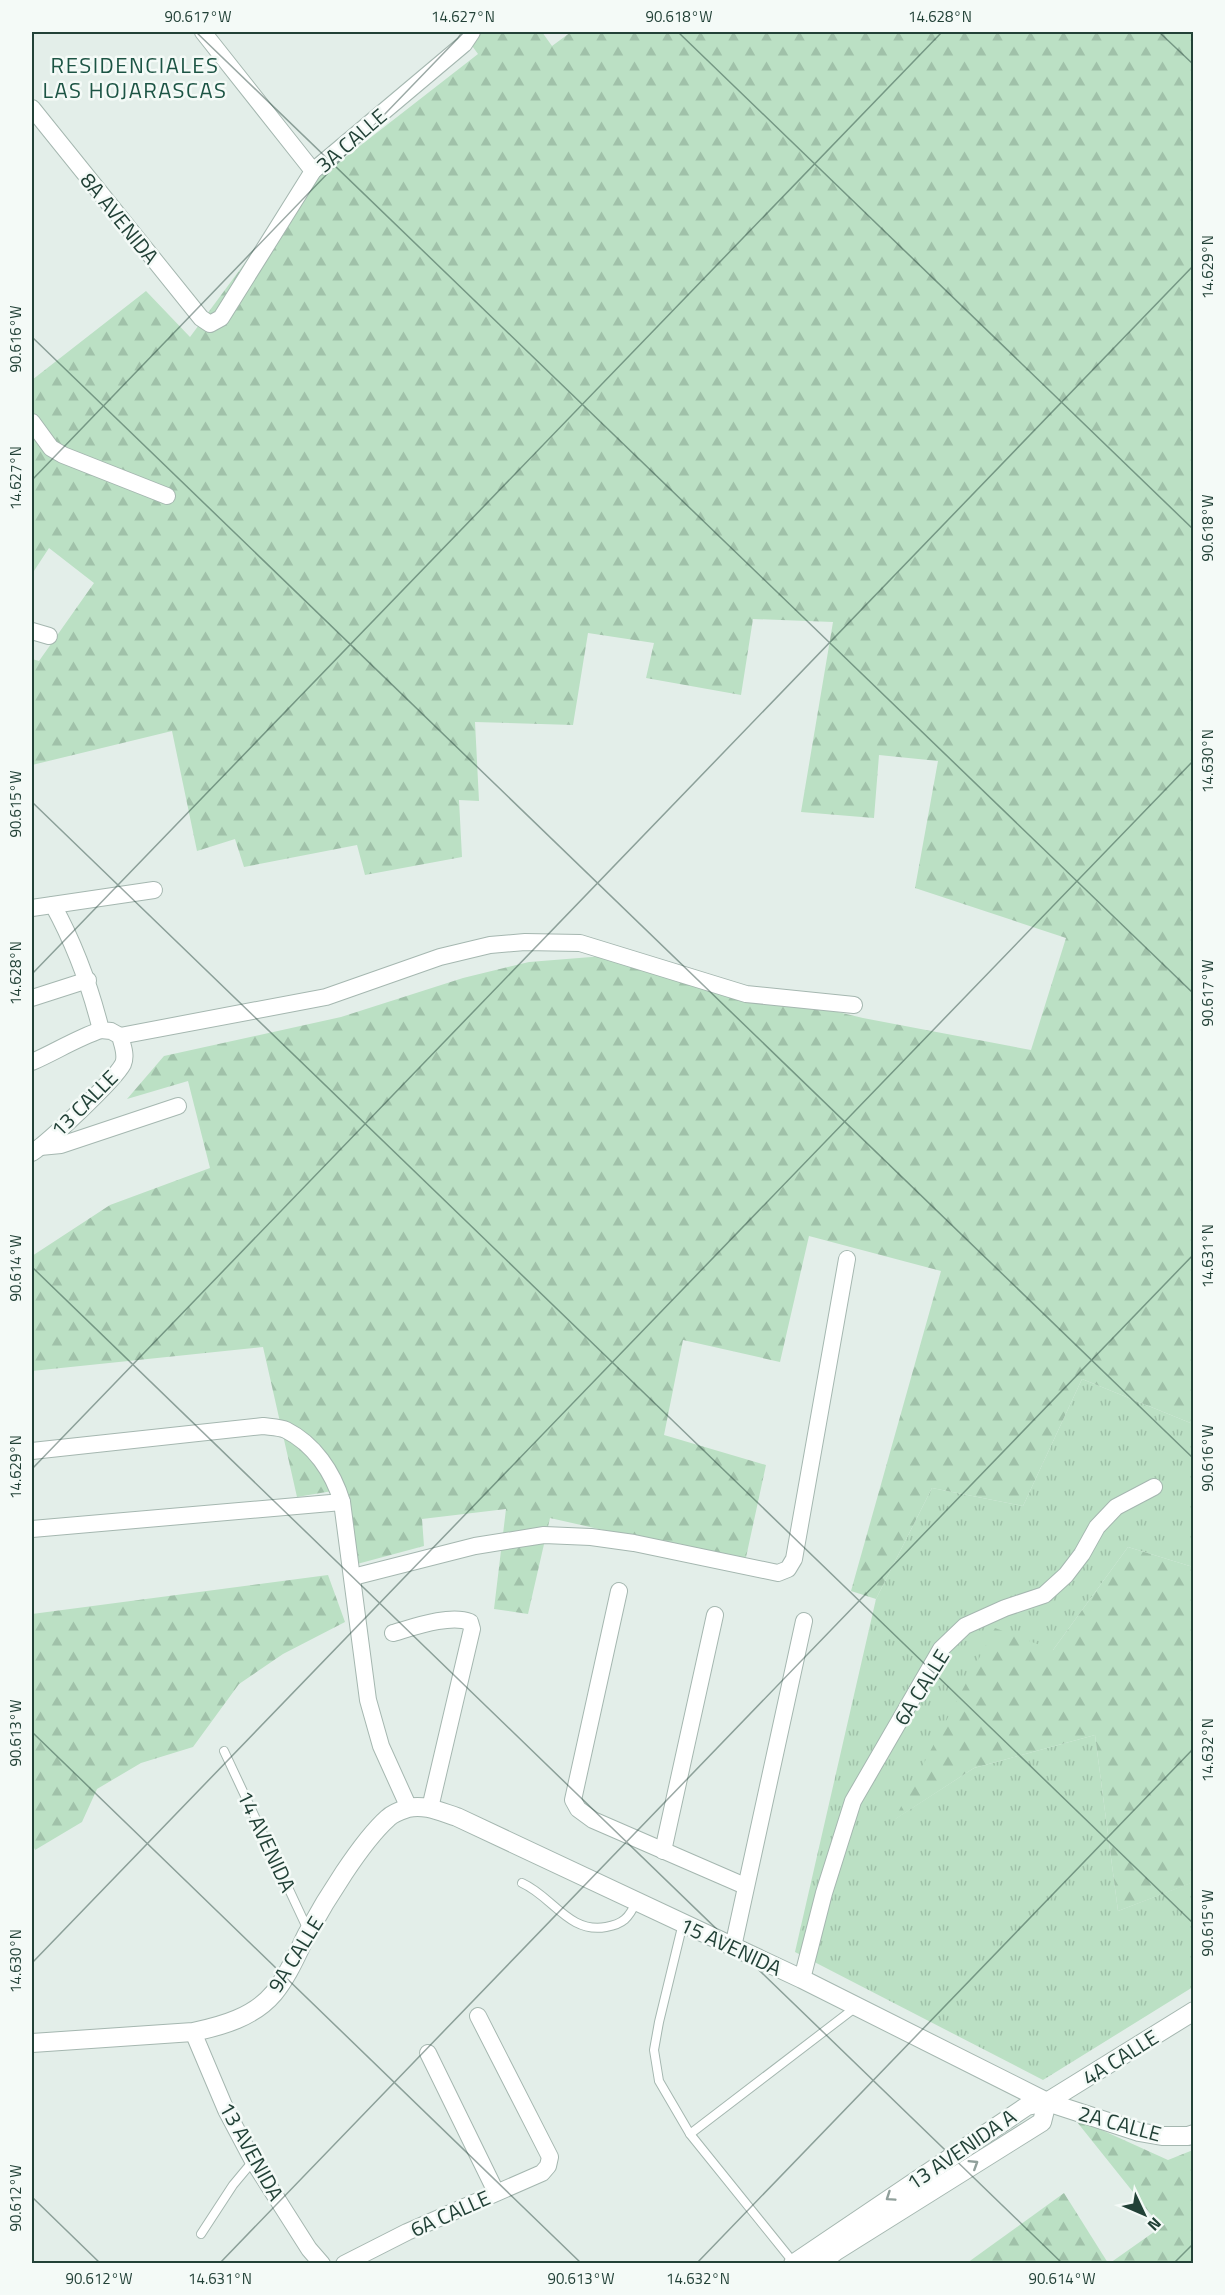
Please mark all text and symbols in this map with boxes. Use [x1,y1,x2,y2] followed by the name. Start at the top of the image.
[165,5,231,28] text: 90.617°W
[431,5,495,28] text: 14.627°N
[646,5,712,28] text: 90.618°W
[908,5,972,28] text: 14.628°N
[43,48,227,107] district label: RESIDENCIALES LAS HOJARASCAS
[309,100,393,180] street label: 3A CALLE
[73,165,167,271] street label: 8A AVENIDA
[1196,235,1219,299] text: 14.629°N
[4,306,27,372] text: 90.616°W
[4,446,27,510] text: 14.627°N
[1196,495,1219,561] text: 90.618°W
[1196,729,1219,793] text: 14.630°N
[4,771,27,837] text: 90.615°W
[4,941,27,1005] text: 14.628°N
[1196,960,1219,1026] text: 90.617°W
[43,1062,125,1144] street label: 13 CALLE
[1196,1224,1219,1288] text: 14.631°N
[4,1235,27,1301] text: 90.614°W
[1196,1425,1219,1491] text: 90.616°W
[4,1435,27,1499] text: 14.629°N
[885,1643,957,1731] street label: 6A CALLE
[4,1700,27,1766] text: 90.613°W
[1196,1718,1219,1782] text: 14.632°N
[229,1785,305,1898] street label: 14 AVENIDA
[1196,1890,1219,1956] text: 90.615°W
[675,1908,788,1984] street label: 15 AVENIDA
[259,1910,331,1998] street label: 9A CALLE
[4,1929,27,1993] text: 14.630°N
[1076,2021,1164,2093] street label: 4A CALLE
[212,2096,293,2207] street label: 13 AVENIDA
[1075,2097,1165,2149] street label: 2A CALLE
[900,2100,1023,2198] street label: 13 AVENIDA A
[968,2161,979,2172] one-way arrow
[4,2165,27,2231] text: 90.612°W
[405,2181,495,2245] street label: 6A CALLE
[1114,2184,1174,2244] north arrow
[886,2190,897,2201] one-way arrow
[1142,2212,1167,2237] text: N
[66,2267,132,2290] text: 90.612°W
[188,2267,252,2290] text: 14.631°N
[548,2267,614,2290] text: 90.613°W
[666,2267,730,2290] text: 14.632°N
[1029,2267,1095,2290] text: 90.614°W

